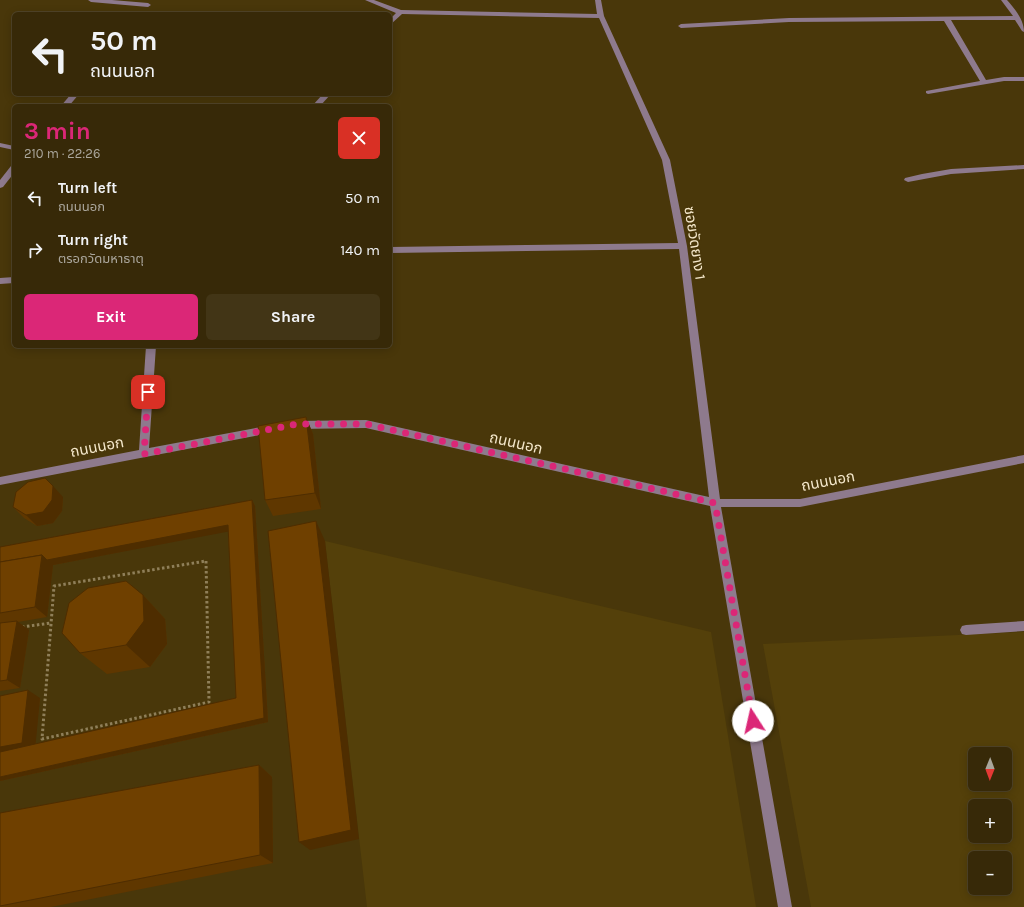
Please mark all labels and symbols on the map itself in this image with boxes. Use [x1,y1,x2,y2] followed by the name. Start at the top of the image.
[680,205,710,281] street label: ซอยวัดยาง 1
[131,375,165,409] pin
[488,428,544,458] street label: ถนนนอก
[69,433,125,461] street label: ถนนนอก
[800,467,856,495] street label: ถนนนอก
[732,700,774,742] position arrow
[968,747,1012,791] north arrow

